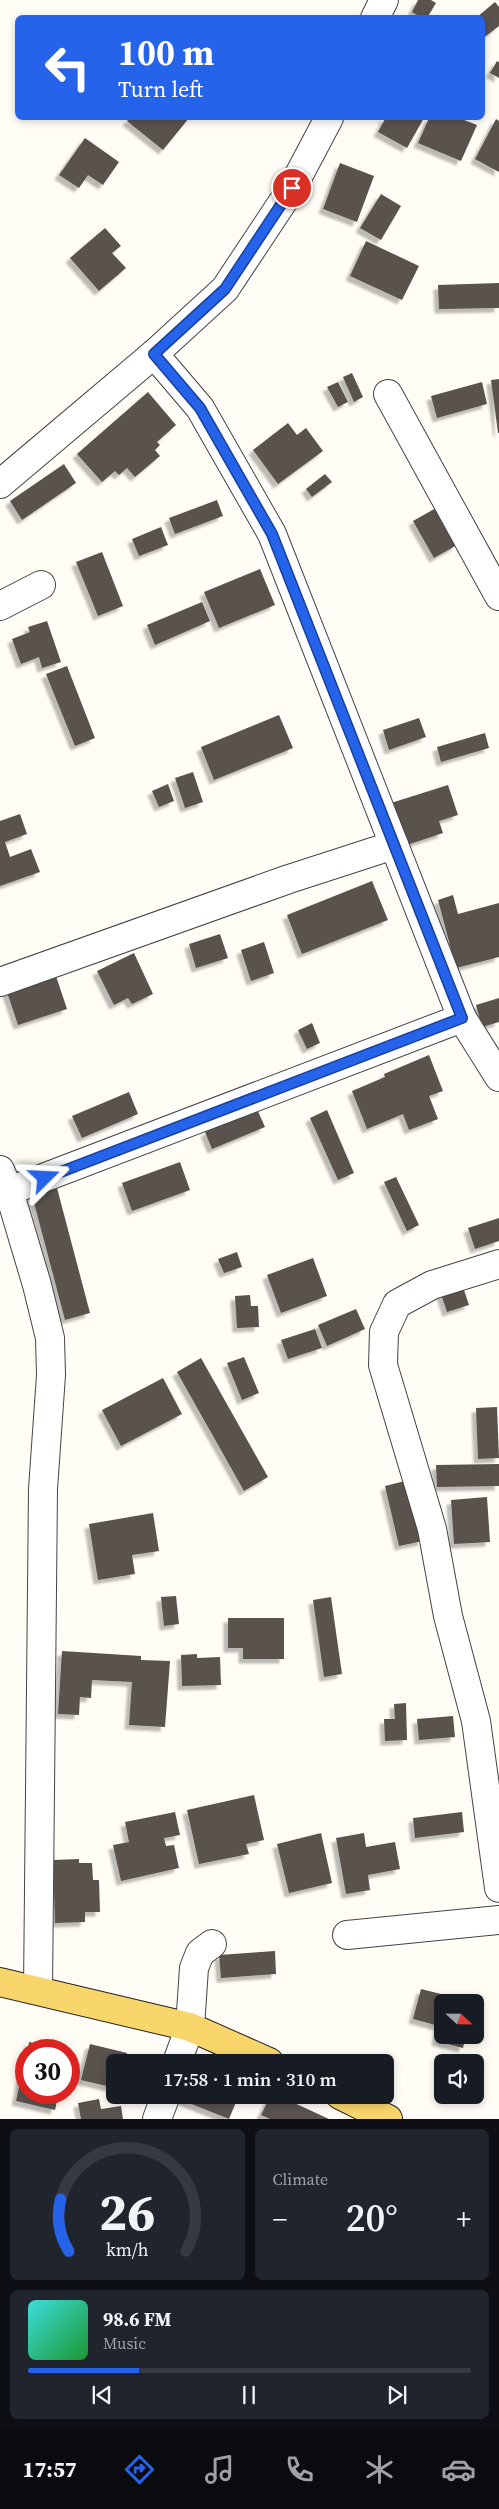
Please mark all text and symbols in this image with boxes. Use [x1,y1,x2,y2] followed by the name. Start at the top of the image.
[118,29,214,77] text: 100 m
[35,35,100,100] icon: left
[118,74,203,104] text: Turn left
[271,167,313,209] pin
[278,174,306,202] icon: arrive
[18,1151,70,1203] position arrow
[434,1994,484,2044] north arrow
[434,1994,484,2104] map controls
[15,2039,80,2104] speed limit sign: 30
[434,2054,484,2104] button: sound
[163,2066,337,2092] text: 17:58 · 1 min · 310 m
[273,2168,328,2190] text: Climate
[99,2176,155,2247] text: 26
[346,2192,398,2244] text: 20°
[273,2200,287,2238] text: −
[456,2200,471,2238] text: +
[106,2237,149,2262] text: km/h
[103,2306,172,2332] text: 98.6 FM
[103,2332,146,2354] text: Music
[88,2381,116,2409] icon: previous
[235,2381,263,2409] icon: pause
[383,2381,411,2409] icon: next
[122,2452,157,2487] icon: directions
[202,2452,237,2487] icon: music
[282,2452,317,2487] icon: phone
[362,2452,397,2487] icon: climate
[441,2452,476,2487] icon: car
[22,2454,77,2484] text: 17:57

